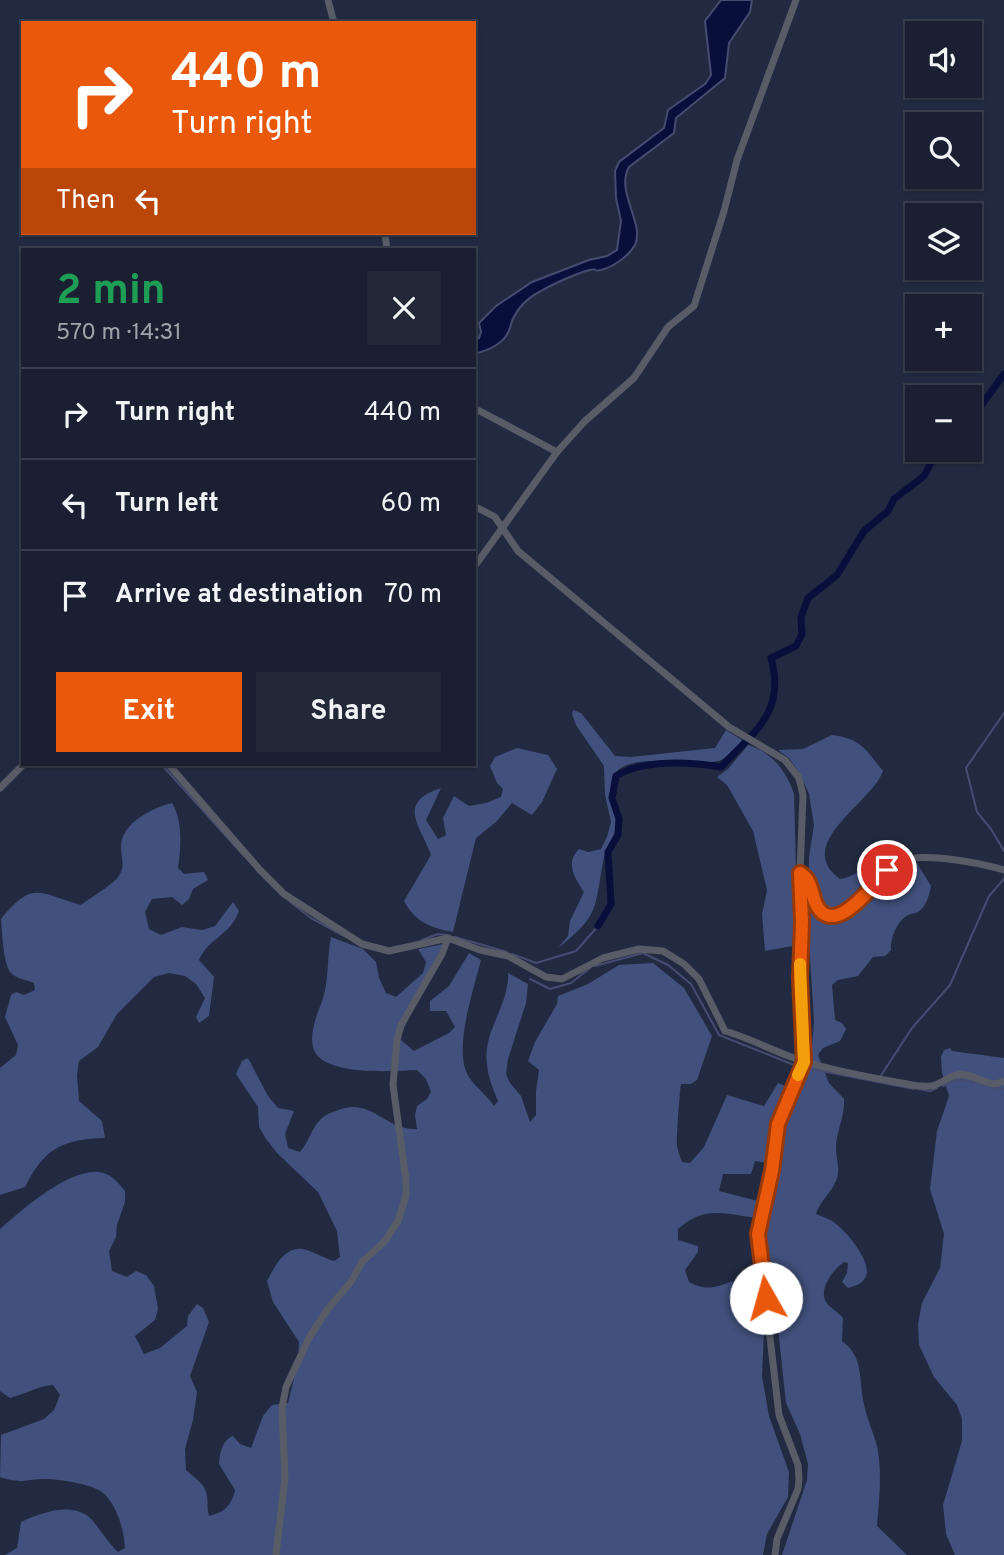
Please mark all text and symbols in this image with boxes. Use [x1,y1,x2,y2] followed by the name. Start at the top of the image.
[905,21,982,462] map controls
[905,21,982,98] button: sound
[171,44,321,106] text: 440 m
[56,49,147,140] icon: right
[171,105,313,145] text: Turn right
[905,112,982,189] button: search
[129,182,167,220] icon: left
[56,185,115,218] text: Then
[905,203,982,280] button: layers
[56,266,166,319] text: 2 min
[367,271,441,345] button: close
[905,294,982,371] button: +
[56,319,182,348] text: 570 m · 14:31
[905,385,982,462] button: −
[56,395,94,433] icon: right
[115,397,235,430] text: Turn right
[364,397,441,430] text: 440 m
[56,486,94,524] icon: left
[115,488,219,521] text: Turn left
[381,488,441,521] text: 60 m
[56,577,94,615] icon: arrive
[115,579,363,612] text: Arrive at destination
[384,579,442,612] text: 70 m
[56,672,242,752] button: Exit
[256,672,441,752] button: Share
[857,840,917,900] pin
[868,851,906,889] icon: arrive
[729,1261,803,1335] position arrow

